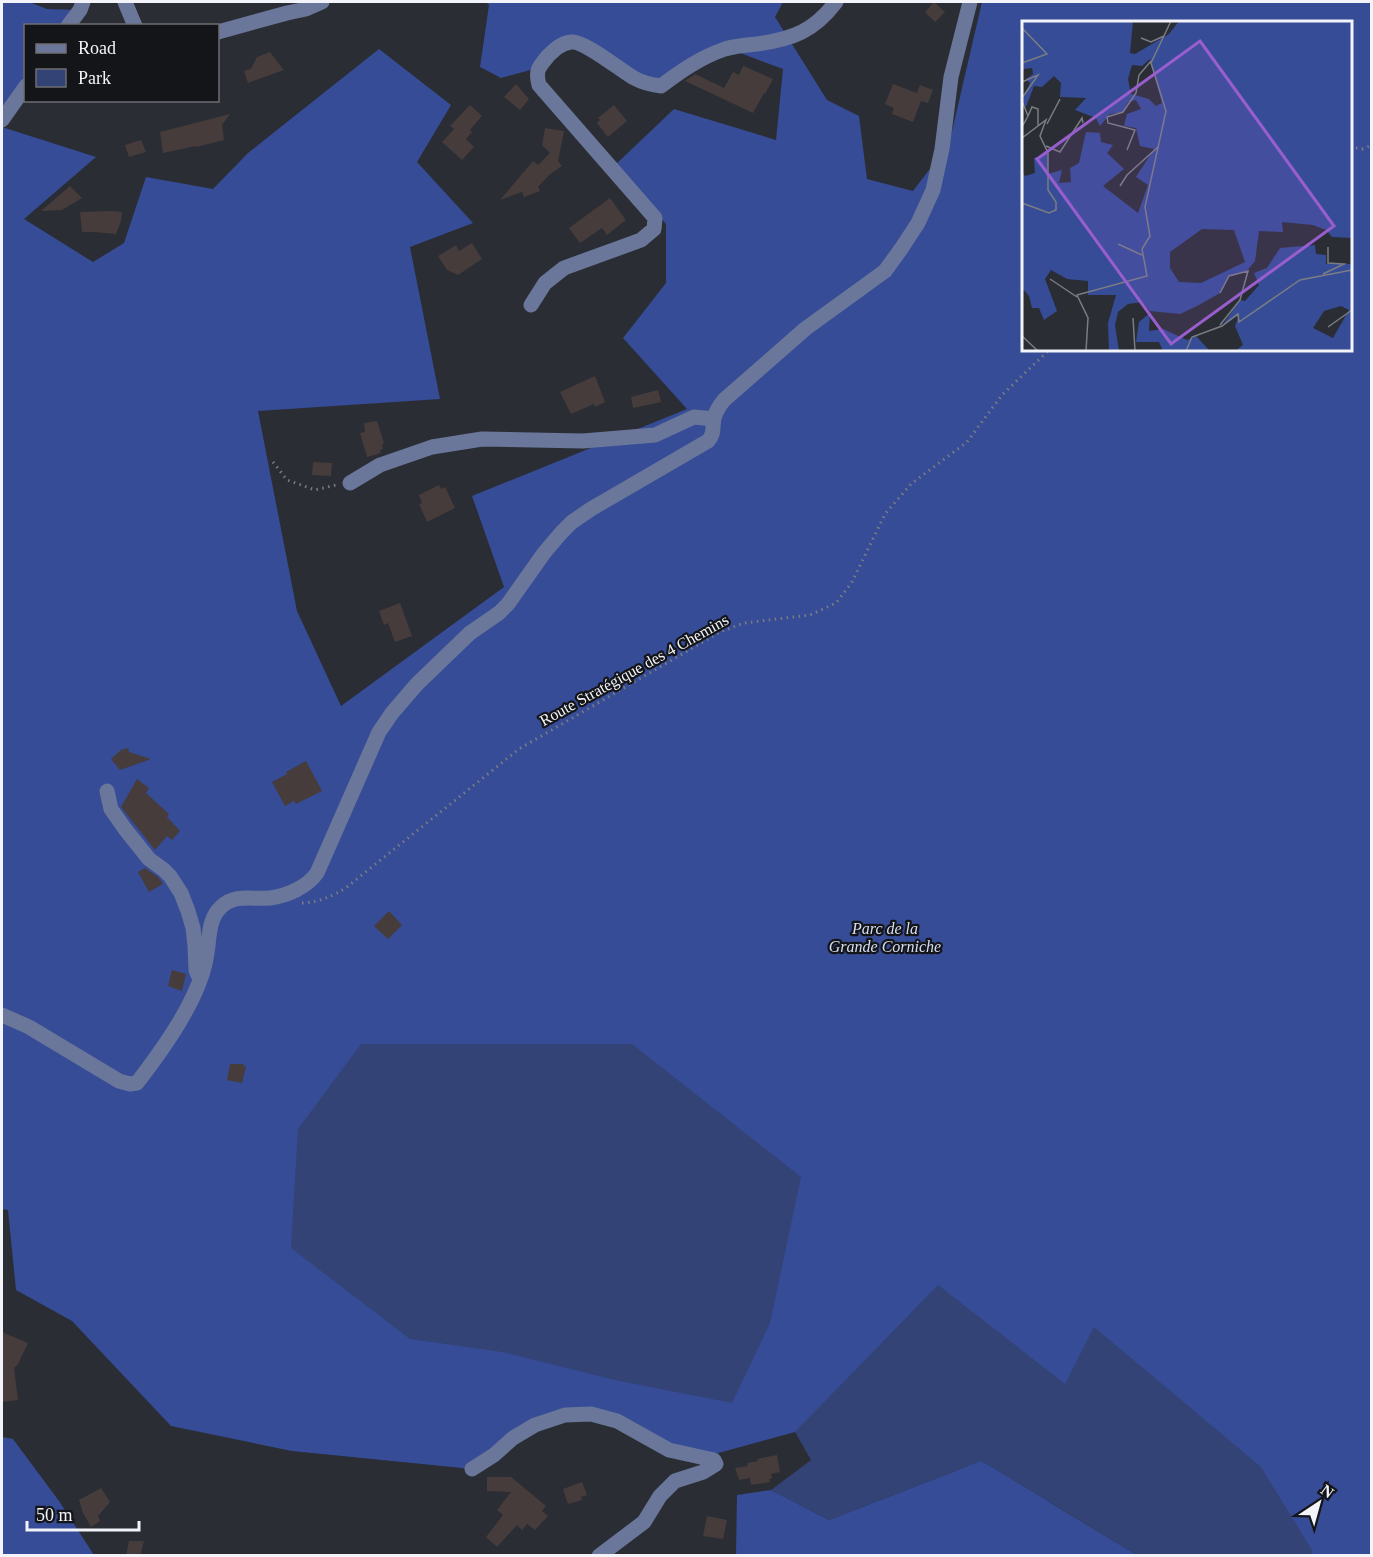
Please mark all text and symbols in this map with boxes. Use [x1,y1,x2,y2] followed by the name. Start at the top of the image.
[1022,21,1352,351] inset map
[24,24,219,102] legend
[78,38,116,58] text: Road
[78,68,111,88] text: Park
[537,611,732,730] street label: Route Stratégique des 4 Chemins
[829,920,941,955] park label: Parc de la Grande Corniche
[1289,1473,1349,1533] north arrow
[1318,1481,1338,1502] text: N
[27,1494,140,1532] scale bar
[36,1505,73,1525] text: 50 m

